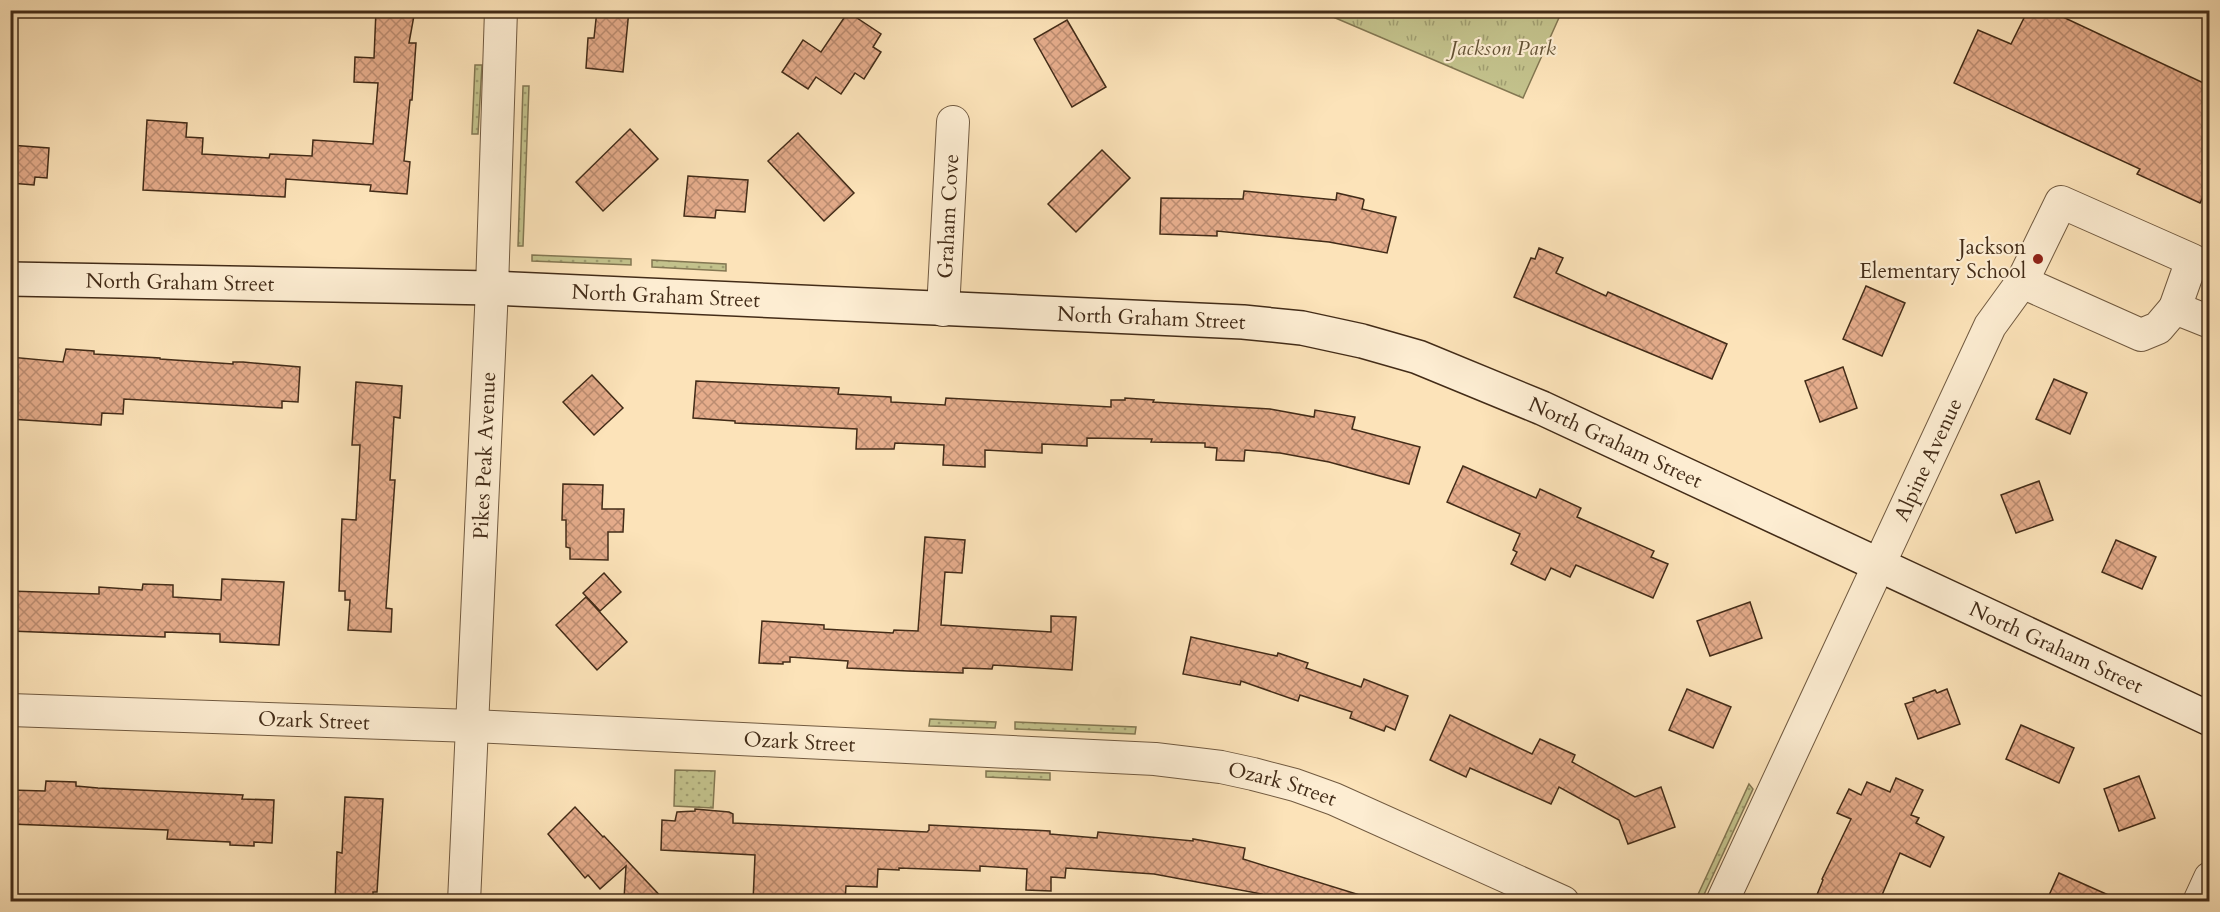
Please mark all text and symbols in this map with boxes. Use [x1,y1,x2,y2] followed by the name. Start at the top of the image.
[1445,34,1557,63] park label: Jackson Park
[930,153,966,279] street label: Graham Cove
[1859,233,2026,286] place label: Jackson Elementary School
[2031,252,2045,266] marker: Jackson Elementary School
[85,266,275,298] street label: North Graham Street
[571,277,761,315] street label: North Graham Street
[1056,299,1247,337] street label: North Graham Street
[466,371,503,540] street label: Pikes Peak Avenue
[1524,390,1708,495] street label: North Graham Street
[1887,393,1969,526] street label: Alpine Avenue
[1964,594,2148,700] street label: North Graham Street
[257,704,371,737] street label: Ozark Street
[743,725,856,759] street label: Ozark Street
[1225,754,1341,813] street label: Ozark Street

